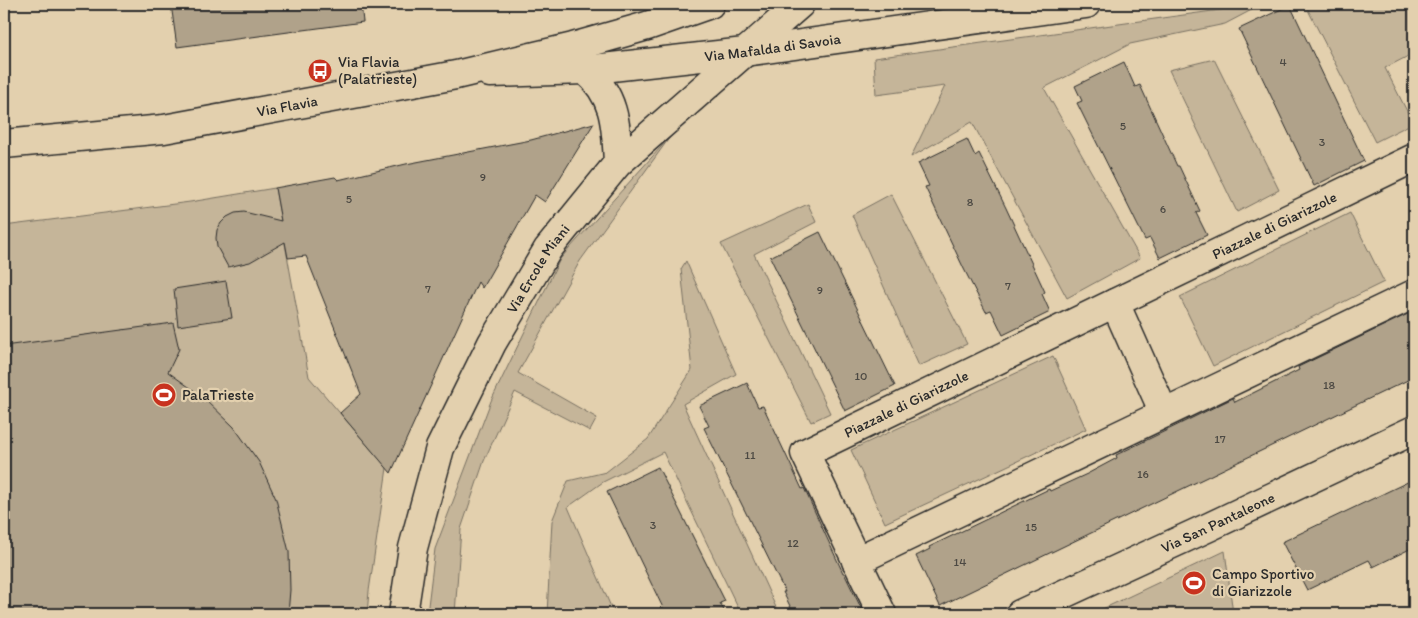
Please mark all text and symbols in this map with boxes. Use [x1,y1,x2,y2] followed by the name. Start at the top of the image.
[703,30,842,66] street label: Via Mafalda di Savoia
[338,53,417,88] place label: Via Flavia (Palatrieste)
[1279,55,1287,69] house number: 4
[307,58,333,84] bus stop icon: Via Flavia (Palatrieste)
[255,92,320,121] street label: Via Flavia
[1120,119,1126,133] house number: 5
[1319,135,1326,149] house number: 3
[480,170,486,184] house number: 9
[1209,188,1340,263] street label: Piazzale di Giarizzole
[346,192,352,206] house number: 5
[967,195,974,209] house number: 8
[1160,202,1166,216] house number: 6
[503,221,574,317] street label: Via Ercole Miani
[1005,279,1011,293] house number: 7
[425,282,431,296] house number: 7
[817,283,823,297] house number: 9
[841,366,971,442] street label: Piazzale di Giarizzole
[855,369,867,383] house number: 10
[1323,378,1335,392] house number: 18
[151,382,177,408] sports icon: PalaTrieste
[182,386,254,404] place label: PalaTrieste
[1214,432,1226,446] house number: 17
[744,448,756,462] house number: 11
[1137,467,1149,481] house number: 16
[1158,488,1278,557] street label: Via San Pantaleone
[650,518,657,532] house number: 3
[1025,520,1037,534] house number: 15
[787,536,800,550] house number: 12
[954,555,966,569] house number: 14
[1212,565,1314,600] place label: Campo Sportivo di Giarizzole
[1181,570,1207,596] sports icon: Campo Sportivo di Giarizzole

